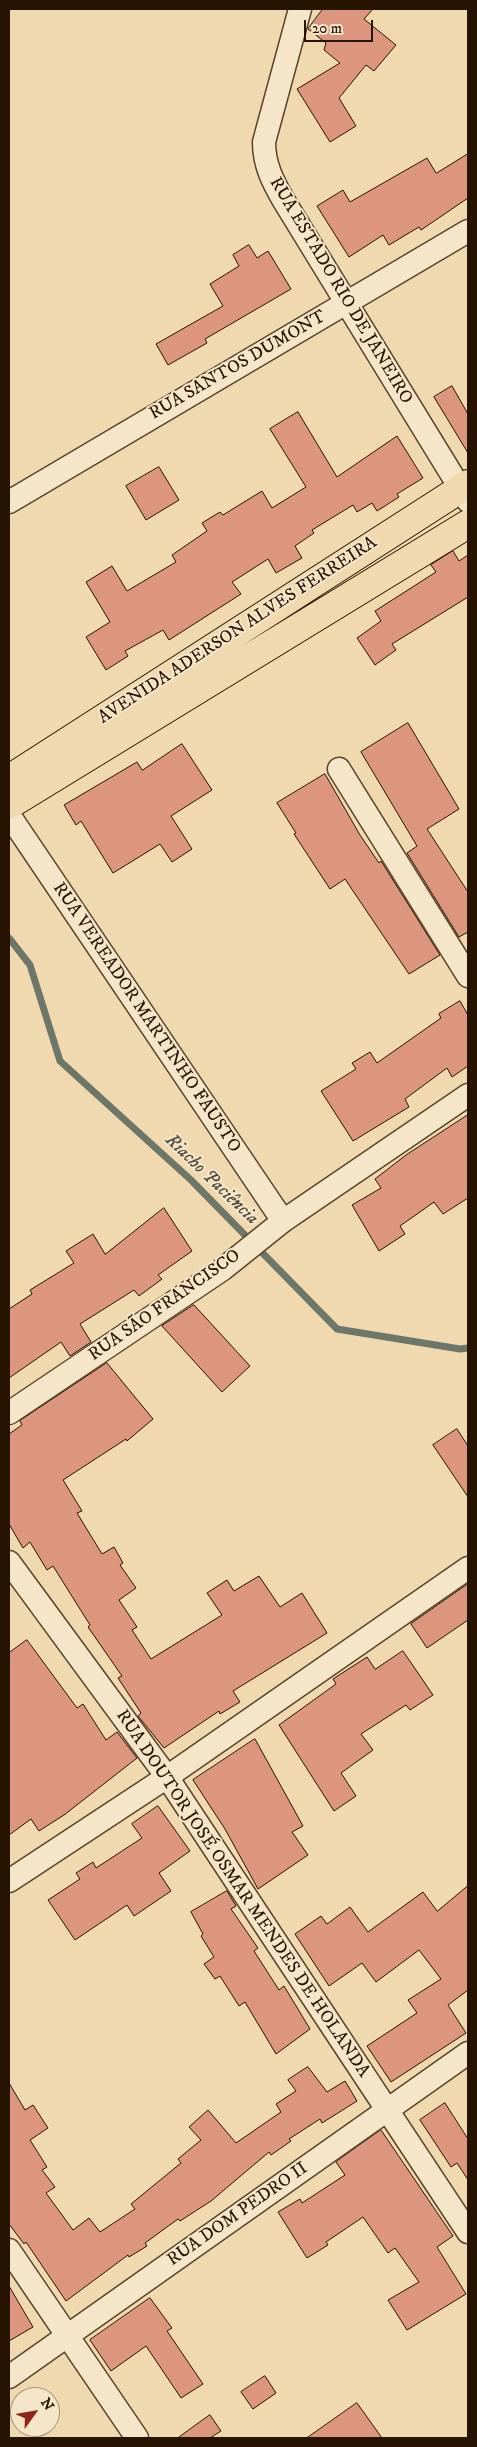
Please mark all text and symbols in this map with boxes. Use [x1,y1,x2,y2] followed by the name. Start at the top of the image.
[307,10,376,42] scale bar
[312,19,342,38] text: 20 m
[264,174,416,408] street label: RUA ESTADO RIO DE JANEIRO
[146,307,330,425] street label: RUA SANTOS DUMONT
[95,533,381,729] street label: AVENIDA ADERSON ALVES FERREIRA
[47,879,245,1157] street label: RUA VEREADOR MARTINHO FAUSTO
[159,1130,263,1230] water label: Riacho Paciência
[85,1245,245,1367] street label: RUA SÃO FRANCISCO
[110,1706,374,2082] street label: RUA DOUTOR JOSÉ OSMAR MENDES DE HOLANDA
[164,2158,312,2272] street label: RUA DOM PEDRO II
[10,2387,60,2437] north arrow
[36,2395,58,2414] text: N

